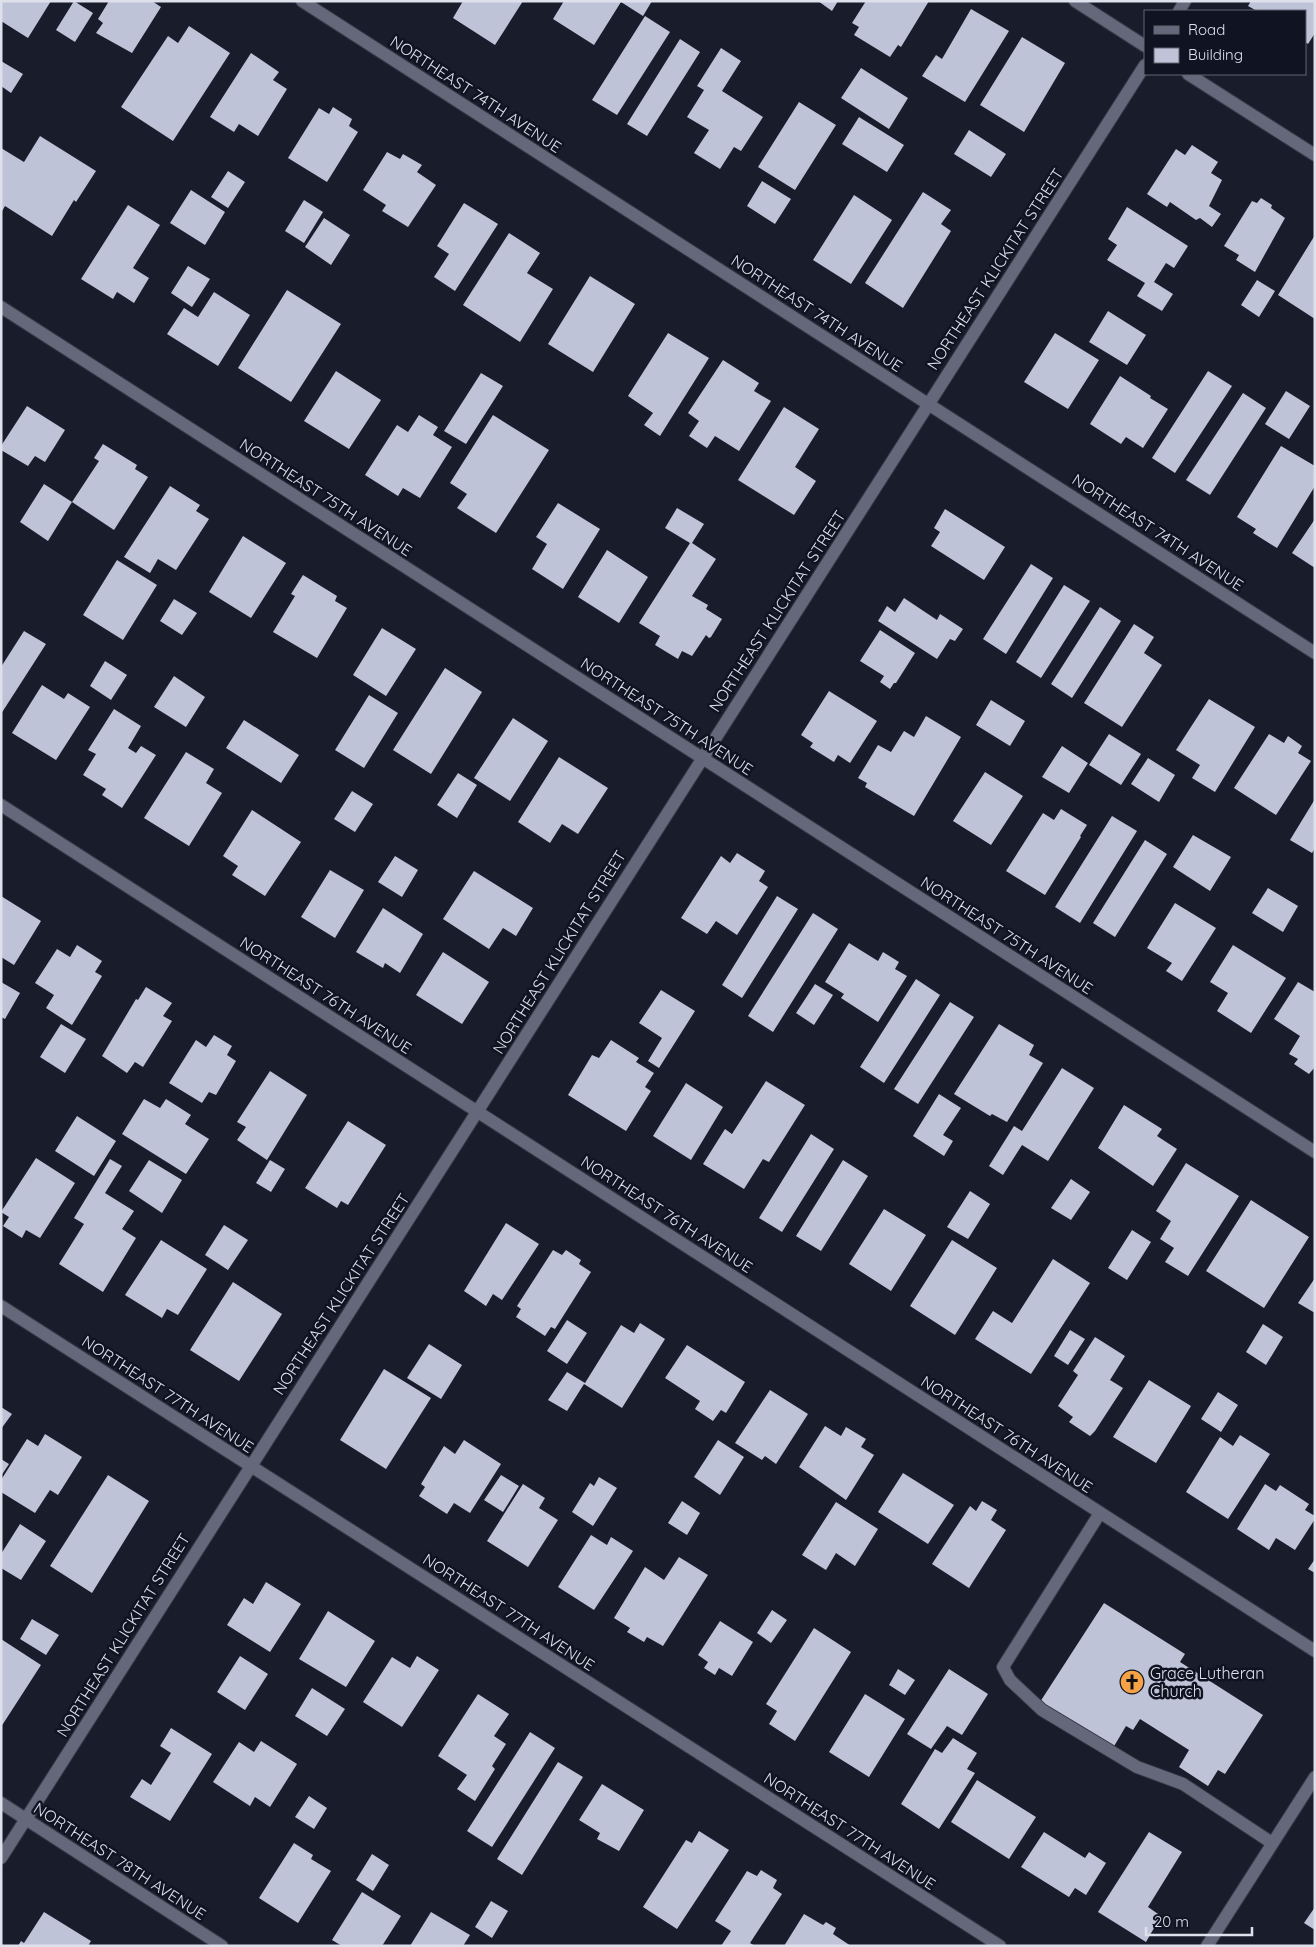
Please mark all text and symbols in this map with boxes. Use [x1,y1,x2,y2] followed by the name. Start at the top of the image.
[1144,10,1306,75] legend
[1188,20,1225,39] text: Road
[387,31,565,157] street label: NORTHEAST 74TH AVENUE
[1188,45,1243,64] text: Building
[922,164,1068,374] street label: NORTHEAST KLICKITAT STREET
[728,250,906,376] street label: NORTHEAST 74TH AVENUE
[236,434,416,560] street label: NORTHEAST 75TH AVENUE
[1069,469,1247,595] street label: NORTHEAST 74TH AVENUE
[704,506,850,716] street label: NORTHEAST KLICKITAT STREET
[577,653,757,779] street label: NORTHEAST 75TH AVENUE
[488,846,630,1057] street label: NORTHEAST KLICKITAT STREET
[917,872,1097,998] street label: NORTHEAST 75TH AVENUE
[236,932,416,1058] street label: NORTHEAST 76TH AVENUE
[577,1151,757,1277] street label: NORTHEAST 76TH AVENUE
[268,1189,414,1399] street label: NORTHEAST KLICKITAT STREET
[78,1331,258,1457] street label: NORTHEAST 77TH AVENUE
[917,1371,1097,1497] street label: NORTHEAST 76TH AVENUE
[52,1529,194,1740] street label: NORTHEAST KLICKITAT STREET
[419,1549,599,1675] street label: NORTHEAST 77TH AVENUE
[1150,1663,1265,1701] place label: Grace Lutheran Church
[1119,1669,1145,1695] church icon: Grace Lutheran Church
[760,1768,940,1894] street label: NORTHEAST 77TH AVENUE
[30,1798,210,1924] street label: NORTHEAST 78TH AVENUE
[1146,1904,1252,1936] scale bar
[1154,1912,1189,1931] text: 20 m

